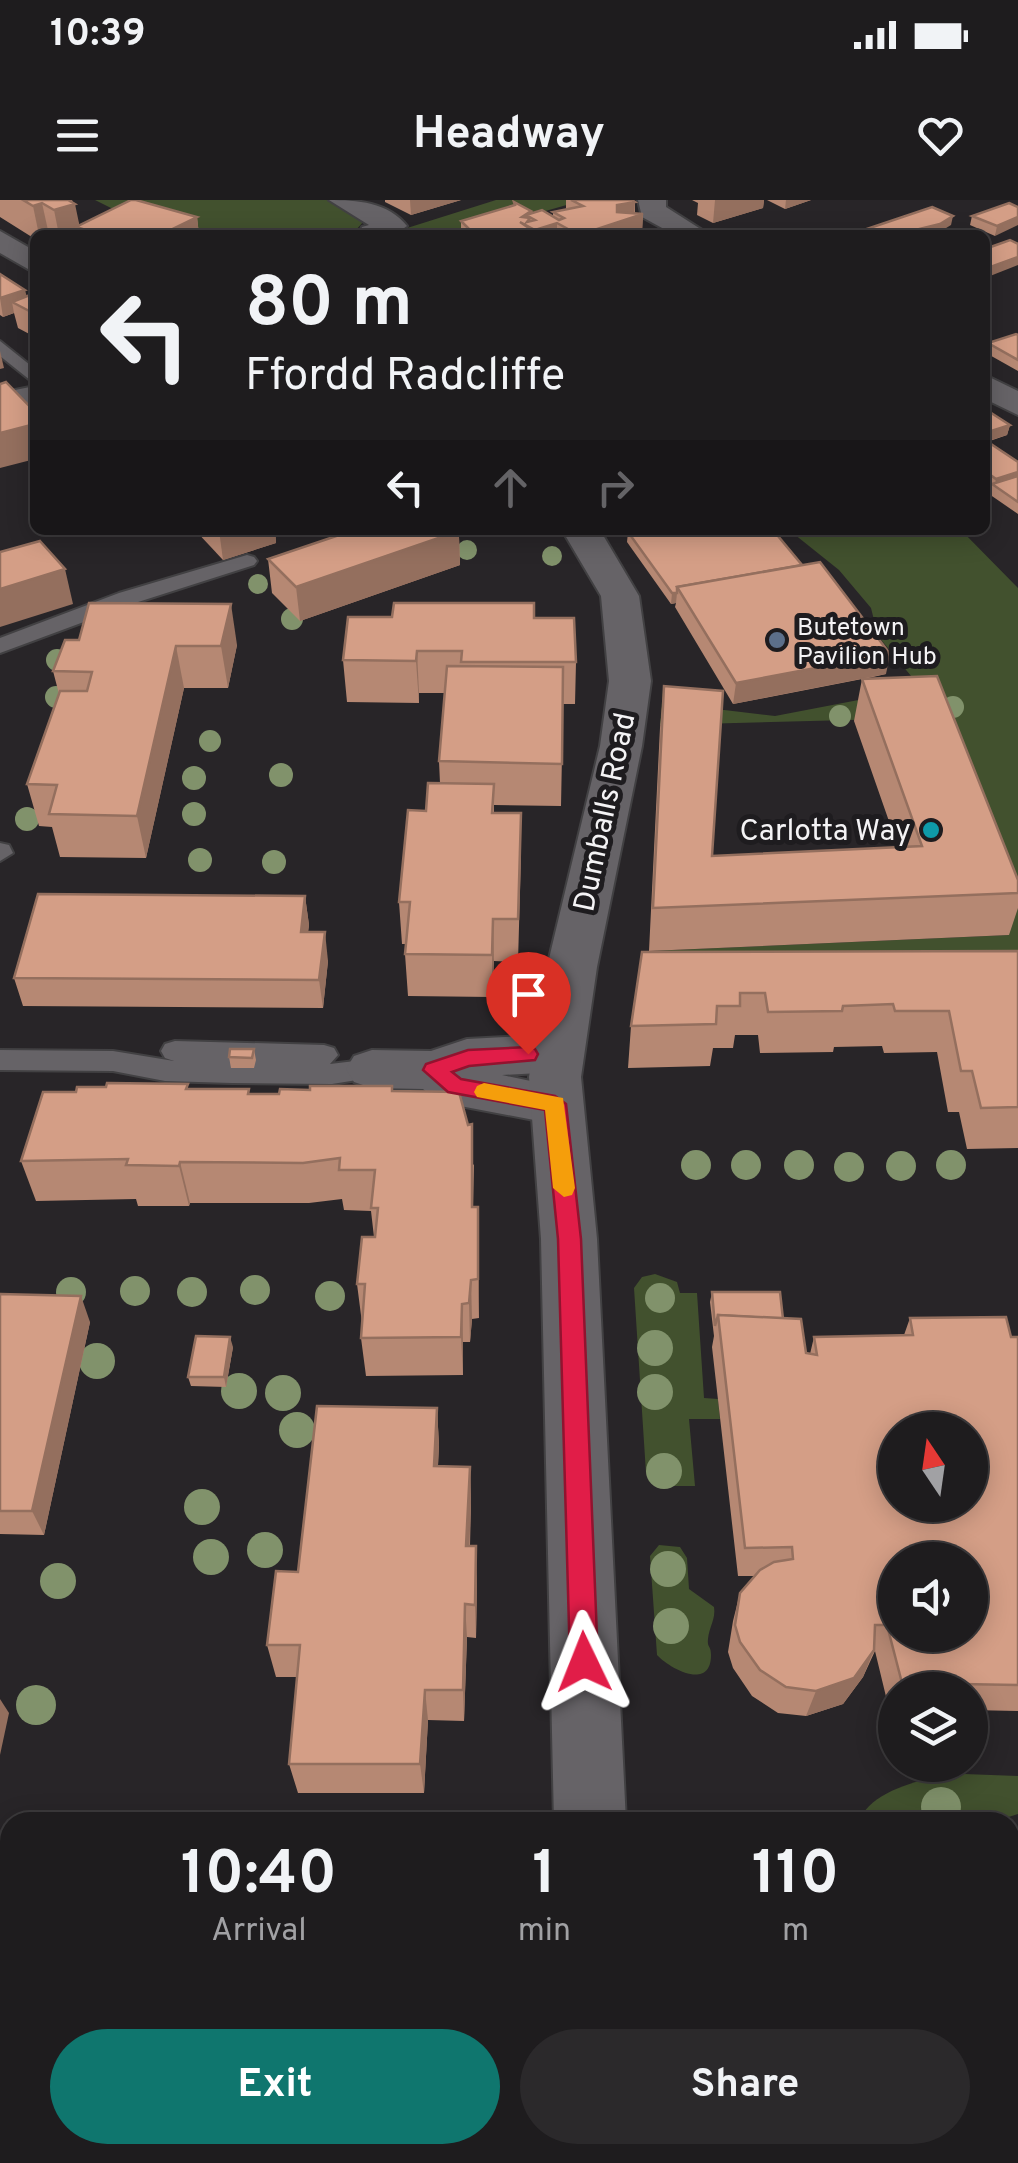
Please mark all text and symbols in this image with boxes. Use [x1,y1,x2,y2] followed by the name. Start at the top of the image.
[50,11,146,60] text: 10:39
[413,107,605,164] text: Headway
[50,108,105,163] icon: menu
[913,108,968,163] icon: heart
[245,262,413,351] text: 80 m
[80,270,210,400] icon: left
[245,349,565,406] text: Ffordd Radcliffe
[378,460,433,515] icon: left
[483,460,538,515] icon: ahead
[588,460,643,515] icon: right
[797,613,937,674] place label: Butetown Pavilion Hub
[766,629,788,651] marker: Butetown Pavilion Hub
[567,710,646,915] street label: Dumballs Road
[739,814,911,851] place label: Carlotta Way
[920,819,942,841] marker: Carlotta Way
[486,952,571,1055] pin
[501,967,556,1022] icon: arrive
[878,1412,988,1522] north arrow
[878,1412,988,1782] map controls
[878,1542,988,1652] button: sound
[532,1610,636,1714] position arrow
[878,1672,988,1782] button: layers
[181,1839,337,1915] text: 10:40
[532,1839,556,1915] text: 1
[752,1839,839,1915] text: 110
[211,1912,307,1952] text: Arrival
[518,1912,571,1952] text: min
[782,1912,809,1952] text: m
[50,2029,500,2144] button: Exit
[520,2029,970,2144] button: Share

